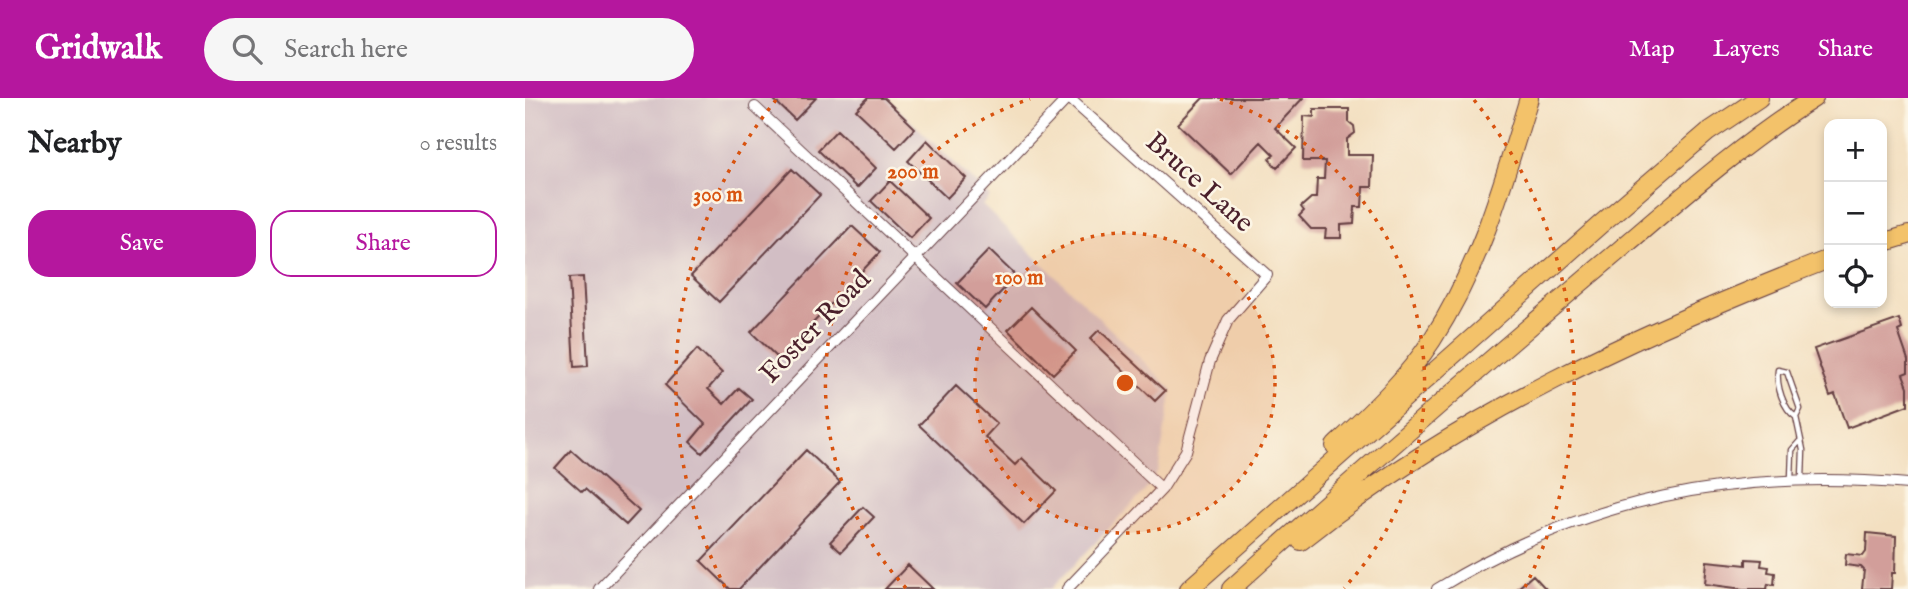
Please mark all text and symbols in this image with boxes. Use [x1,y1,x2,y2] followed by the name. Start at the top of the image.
[204,18,694,81] search box
[35,28,162,70] text: Gridwalk
[228,30,266,68] icon: search
[284,33,408,66] text: Search here
[1629,34,1675,65] text: Map
[1713,34,1780,65] text: Layers
[1818,34,1873,65] text: Share
[1824,119,1887,308] map controls
[1824,119,1887,182] button: +
[28,125,121,163] text: Nearby
[1137,125,1261,241] street label: Bruce Lane
[419,129,497,158] text: 0 results
[887,159,939,186] text: 200 m
[693,182,743,209] text: 300 m
[1824,182,1887,245] button: −
[28,210,256,277] button: Save
[270,210,497,277] button: Share
[1824,245,1887,308] button: locate
[753,263,879,391] street label: Foster Road
[994,265,1044,292] text: 100 m
[1113,371,1137,395] centre of rings

